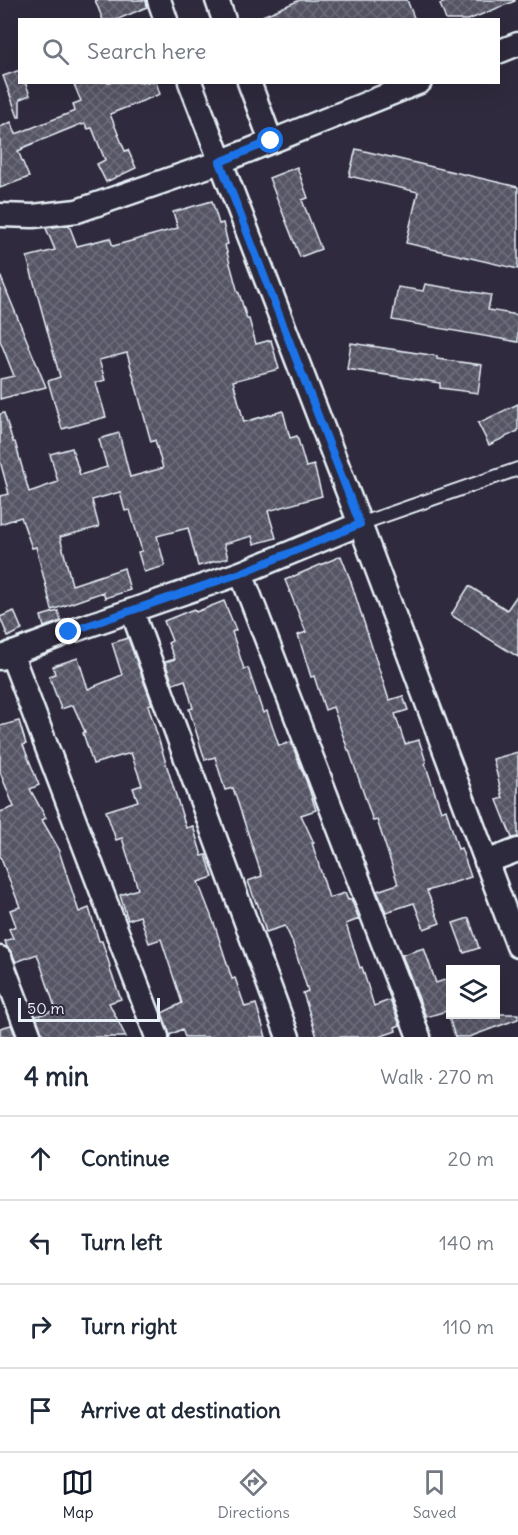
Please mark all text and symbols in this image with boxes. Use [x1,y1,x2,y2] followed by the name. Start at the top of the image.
[18,18,500,84] search box
[39,35,72,68] icon: search
[87,37,206,65] text: Search here
[257,127,283,153] route start
[55,618,81,644] route end
[446,965,500,1019] map controls
[446,965,500,1019] button: layers
[18,995,160,1022] scale bar
[27,998,65,1018] text: 50 m
[24,1060,89,1093] text: 4 min
[380,1064,494,1089] text: Walk · 270 m
[24,1142,57,1175] icon: ahead
[81,1144,170,1172] text: Continue
[448,1146,494,1171] text: 20 m
[24,1226,57,1259] icon: left
[81,1228,162,1256] text: Turn left
[439,1230,494,1255] text: 140 m
[24,1310,57,1343] icon: right
[81,1312,177,1340] text: Turn right
[443,1314,494,1339] text: 110 m
[24,1394,57,1427] icon: arrive
[81,1396,281,1424] text: Arrive at destination
[61,1466,94,1522] tab: Map
[217,1466,290,1522] tab: Directions
[413,1466,457,1522] tab: Saved

